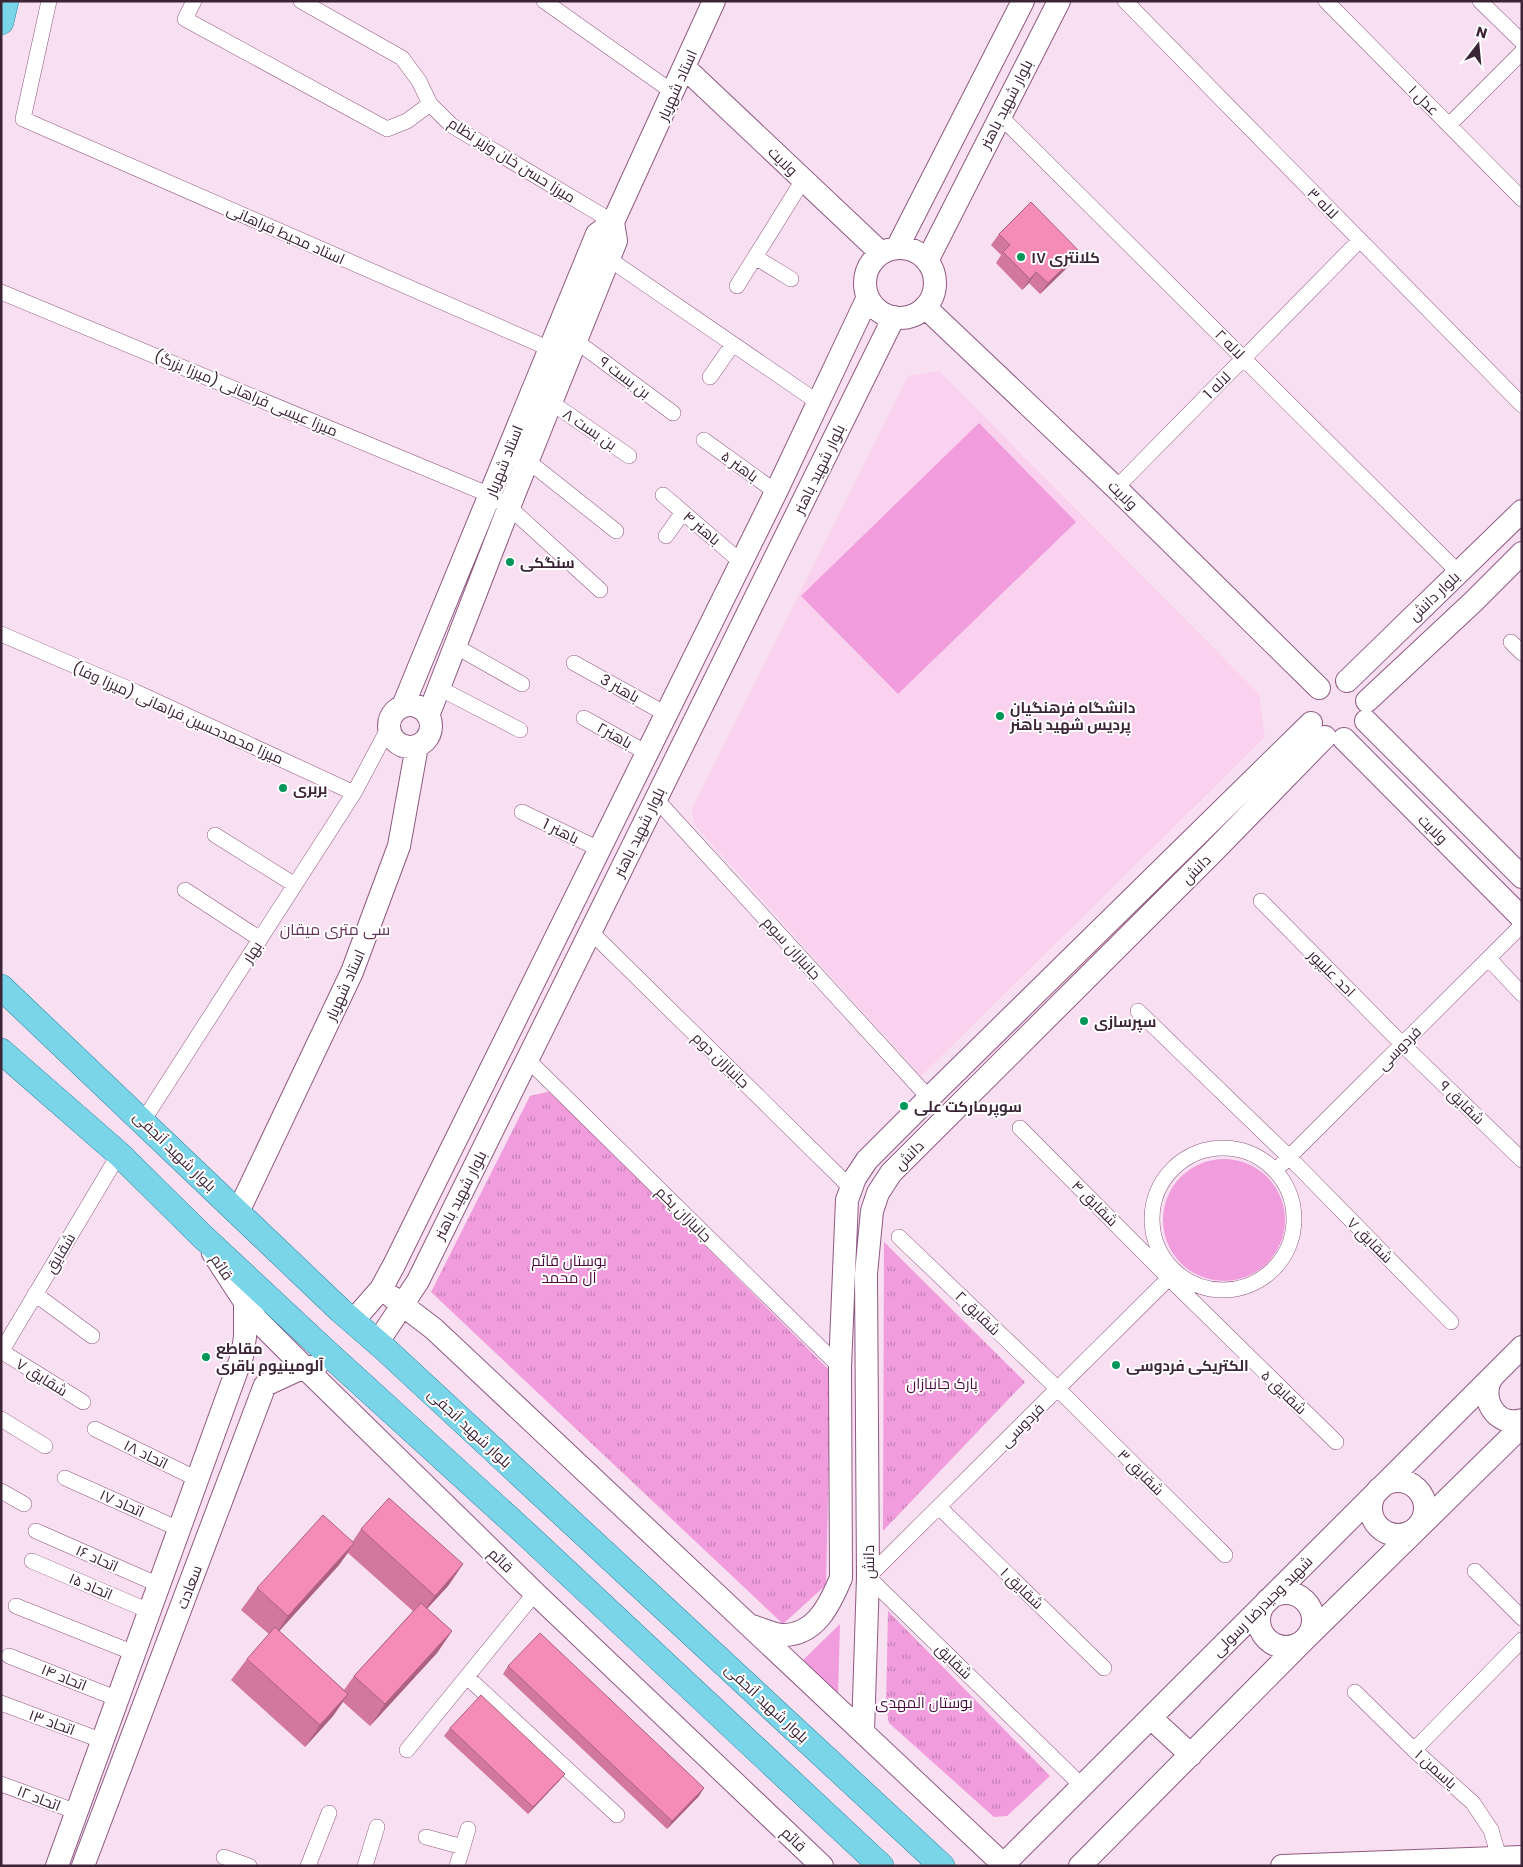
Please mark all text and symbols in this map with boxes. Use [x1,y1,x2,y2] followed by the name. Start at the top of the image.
[1453,20,1503,70] north arrow
[1474,21,1489,44] text: N
[652,46,702,125] street label: استاد شهریار
[974,56,1037,153] street label: بلوار شهید باهنر
[1404,80,1444,120] street label: عدل ۱
[444,112,580,208] street label: میرزا حسن خان وزیر نظام
[763,142,803,180] street label: ولایت
[1303,183,1343,223] street label: لاله ۳
[224,199,348,269] street label: استاد محیط فراهانی
[1031,247,1100,268] place label: کلانتری ۱۷
[1015,251,1027,263] marker: کلانتری ۱۷
[1210,324,1250,364] street label: لاله ۲
[151,345,341,441] street label: میرزا عیسی فراهانی (میرزا بزرگ)
[595,351,655,403] street label: بن بست ۹
[1199,367,1235,403] street label: لاله 1
[559,403,621,455] street label: بن بست ۸
[788,421,850,518] street label: بلوار شهید باهنر
[480,422,528,501] street label: استاد شهریار
[717,445,763,487] street label: باهنر ۵
[1103,476,1143,514] street label: ولایت
[679,506,725,550] street label: باهنر ۴
[520,552,575,573] place label: سنگکی
[504,556,516,568] marker: سنگکی
[1404,566,1464,626] street label: بلوار دانش
[69,657,287,769] street label: میرزا محمدحسین فراهانی (میرزا وفا)
[596,669,644,707] street label: باهنر 3
[1009,697,1135,736] place label: دانشگاه فرهنگیان پردیس شهید باهنر
[994,710,1006,722] marker: دانشگاه فرهنگیان پردیس شهید باهنر
[594,717,636,753] street label: باهنر۲
[293,778,327,799] place label: بربری
[277,782,289,794] marker: بربری
[608,784,670,881] street label: بلوار شهید باهنر
[1414,810,1452,848] street label: ولایت
[539,813,583,849] street label: باهنر 1
[1177,850,1215,888] street label: دانش
[758,912,826,984] street label: جانبازان سوم
[280,918,390,941] district label: سی متری میقان
[237,937,267,968] street label: بهار
[1303,944,1360,1001] street label: احد علیپور
[320,946,370,1025] street label: استاد شهریار
[1094,1011,1156,1033] place label: سپرسازی
[1078,1015,1090,1027] marker: سپرسازی
[1372,1021,1426,1075] street label: فردوسی
[688,1027,754,1093] street label: جانبازان دوم
[1435,1075,1489,1129] street label: شقایق ۹
[914,1096,1022,1118] place label: سوپرمارکت علی
[898,1100,910,1112] marker: سوپرمارکت علی
[129,1106,221,1196] street label: بلوار شهید آنجفی
[890,1136,928,1174] street label: دانش
[428,1147,491,1244] street label: بلوار شهید باهنر
[1067,1175,1123,1231] street label: شقایق ۴
[651,1181,717,1247] street label: جانبازان یکم
[1342,1212,1398,1268] street label: شقایق ۷
[40,1229,80,1277] street label: شقایق
[206,1250,238,1284] street label: قائم
[531,1250,607,1288] park label: بوستان قائم آل محمد
[951,1286,1005,1340] street label: شقایق ۲
[216,1338,324,1376] place label: مقاطع آلومینیوم باقری
[200,1351,212,1363] marker: مقاطع آلومینیوم باقری
[12,1353,72,1401] street label: شقایق ۷
[1126,1355,1249,1376] place label: الکتریکی فردوسی
[1110,1359,1122,1371] marker: الکتریکی فردوسی
[1257,1365,1311,1419] street label: شقایق ۵
[906,1373,978,1394] park label: پارک جانبازان
[423,1384,517,1472] street label: بلوار شهید آنجفی
[995,1398,1049,1452] street label: فردوسی
[120,1434,172,1474] street label: اتحاد ۱۸
[1113,1444,1169,1500] street label: شقایق ۳
[96,1484,148,1522] street label: اتحاد ۱۷
[72,1539,122,1577] street label: اتحاد ۱۶
[484,1543,518,1577] street label: قائم
[858,1545,879,1579] street label: دانش
[1207,1551,1317,1661] street label: شهید وحیدرضا رسولی
[171,1562,207,1612] street label: سعادت
[996,1562,1048,1614] street label: شقایق ۱
[66,1567,116,1605] street label: اتحاد ۱۵
[931,1638,977,1684] street label: شقایق
[38,1658,90,1696] street label: اتحاد ۱۴
[720,1659,814,1747] street label: بلوار شهید آنجفی
[875,1692,973,1713] park label: بوستان المهدی
[26,1704,78,1740] street label: اتحاد ۱۳
[1410,1744,1462,1794] street label: یاسمن ۱
[14,1780,64,1816] street label: اتحاد ۱۲
[777,1822,811,1856] street label: قائم

